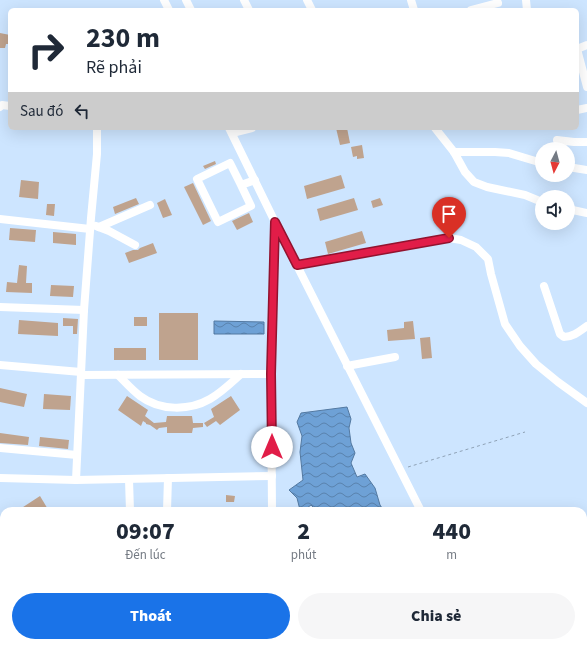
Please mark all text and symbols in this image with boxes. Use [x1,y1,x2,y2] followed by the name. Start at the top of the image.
[86,18,160,58] text: 230 m
[20,24,72,76] icon: right
[86,55,142,80] text: Rẽ phải
[71,100,93,122] icon: left
[20,101,63,122] text: Sau đó
[535,142,575,182] north arrow
[535,142,575,230] map controls
[535,190,575,230] button: sound
[432,197,466,238] pin
[438,203,460,225] icon: arrive
[251,426,293,468] position arrow
[116,514,175,549] text: 09:07
[297,514,310,549] text: 2
[433,514,471,549] text: 440
[125,546,166,564] text: Đến lúc
[291,546,317,564] text: phút
[446,546,457,564] text: m
[12,593,290,639] button: Thoát
[298,593,575,639] button: Chia sẻ

